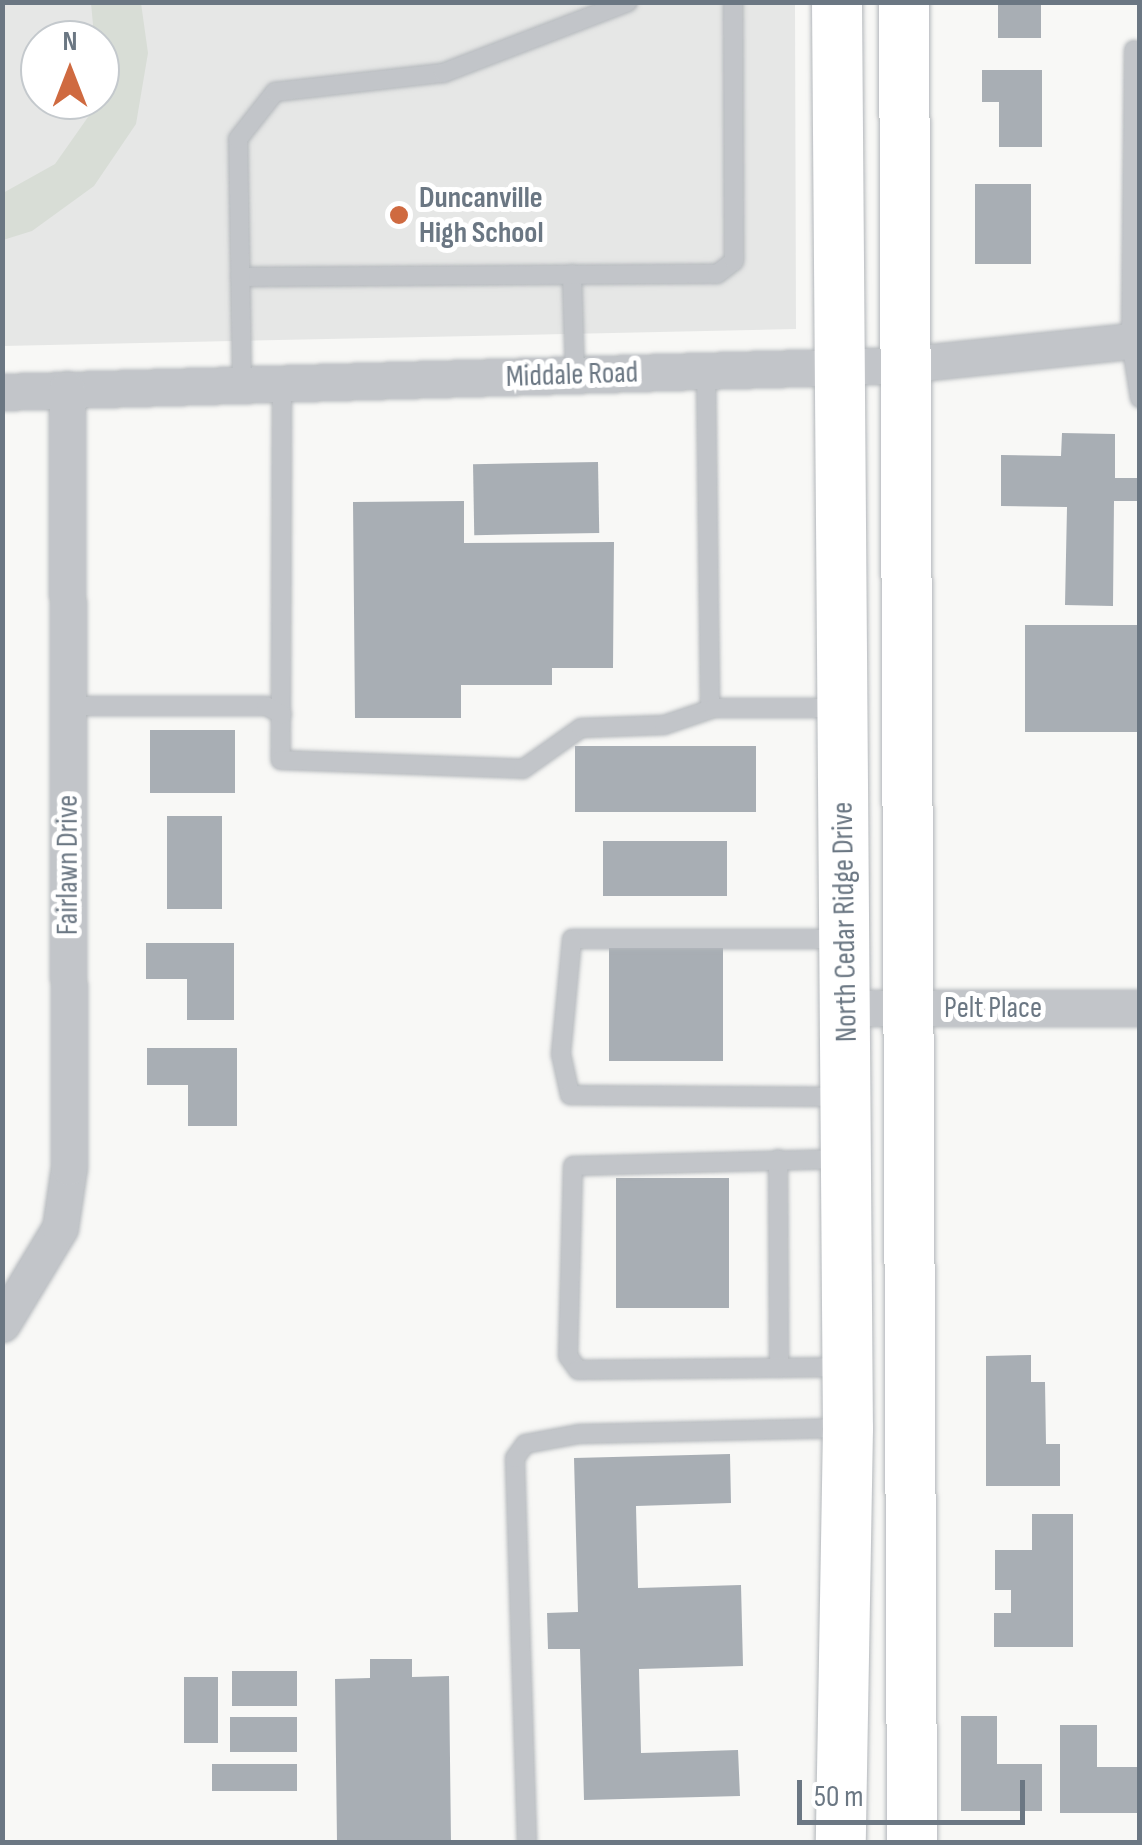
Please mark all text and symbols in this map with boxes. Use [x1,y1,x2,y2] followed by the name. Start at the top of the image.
[20,20,120,120] north arrow
[63,25,77,58] text: N
[419,180,544,250] place label: Duncanville High School
[388,204,410,226] marker: Duncanville High School
[505,355,639,395] street label: Middale Road
[50,795,86,935] street label: Fairlawn Drive
[825,802,865,1042] street label: North Cedar Ridge Drive
[944,990,1042,1026] street label: Pelt Place
[802,1760,1030,1822] scale bar
[814,1779,863,1815] text: 50 m

